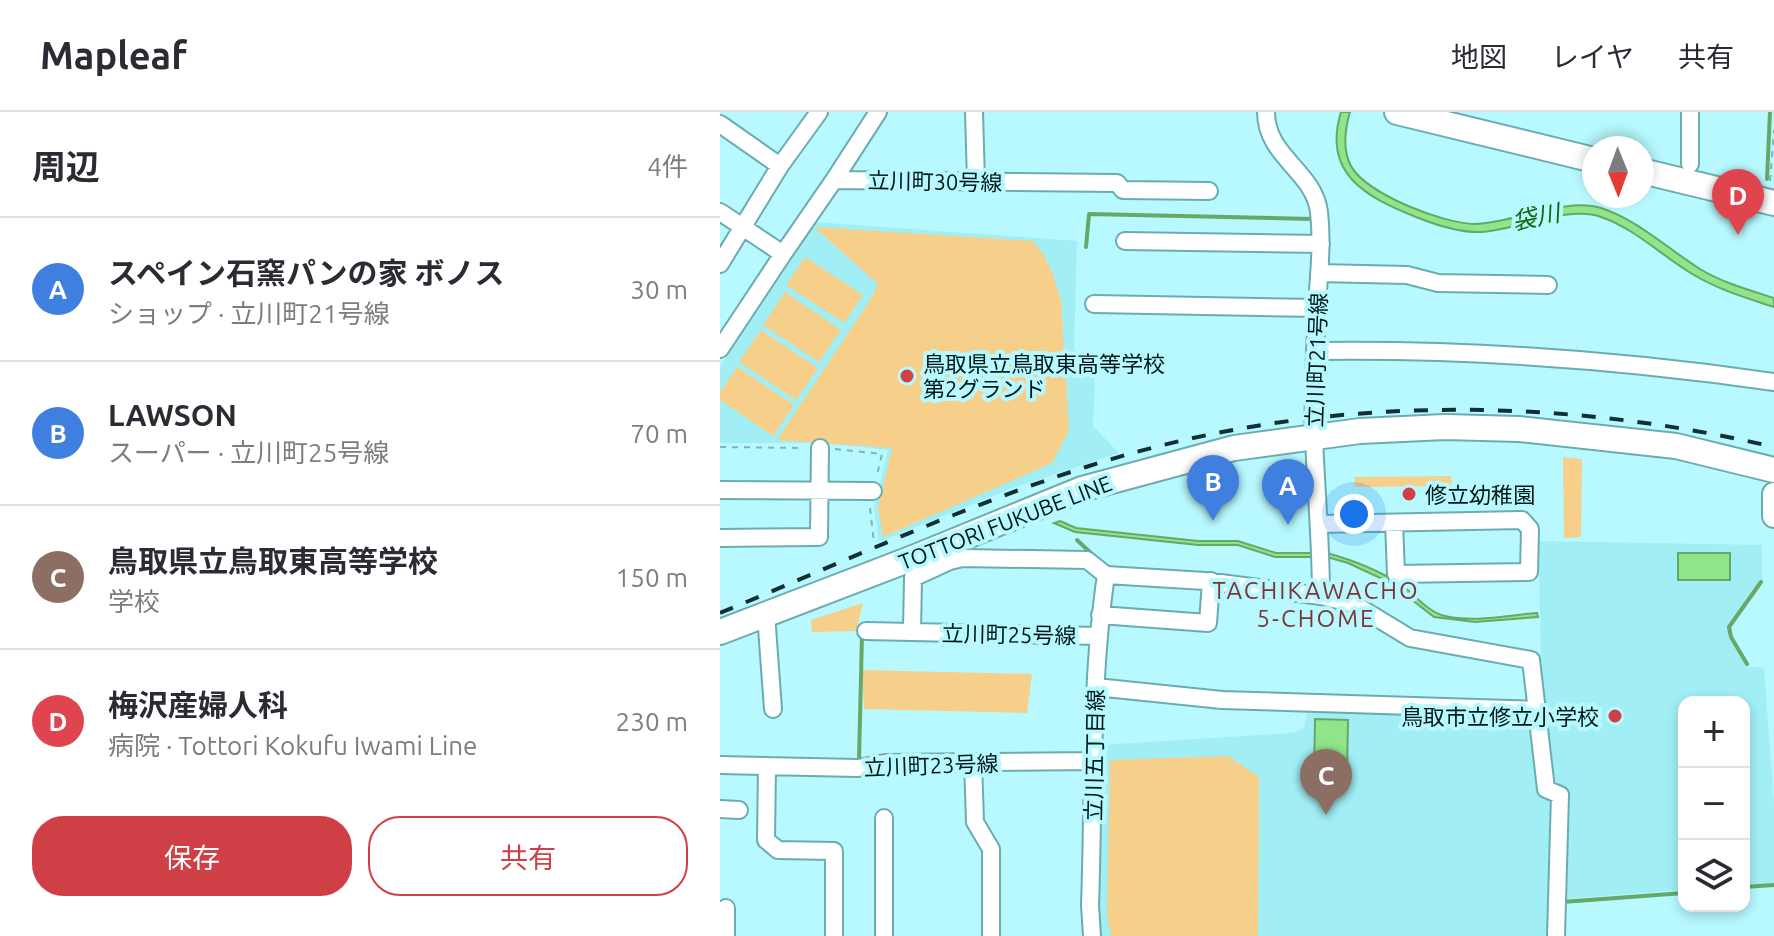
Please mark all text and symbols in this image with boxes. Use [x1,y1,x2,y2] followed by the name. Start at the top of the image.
[40,34,187,76] text: Mapleaf
[1451,41,1507,72] text: 地図
[1551,41,1634,72] text: レイヤ
[1678,41,1734,72] text: 共有
[1582,136,1654,208] north arrow
[32,147,100,185] text: 周辺
[647,152,688,181] text: 4件
[867,167,1003,195] street label: 立川町30号線
[1712,169,1764,235] pin: D
[1510,199,1565,235] water label: 袋川
[108,256,505,290] text: スペイン石窯パンの家 ボノス
[49,275,67,304] text: A
[630,275,688,304] text: 30 m
[1301,292,1331,428] street label: 立川町21号線
[108,299,390,328] text: ショップ · 立川町21号線
[923,351,1165,401] place label: 鳥取県立鳥取東高等学校 第2グランド
[898,367,916,385] marker: 鳥取県立鳥取東高等学校 第2グランド
[108,398,237,432] text: LAWSON
[49,419,67,448] text: B
[630,419,688,448] text: 70 m
[108,438,389,467] text: スーパー · 立川町25号線
[1187,455,1239,521] pin: B
[1262,459,1314,525] pin: A
[895,470,1115,574] street label: TOTTORI FUKUBE LINE
[1425,482,1535,507] place label: 修立幼稚園
[1400,485,1418,503] marker: 修立幼稚園
[1334,494,1374,534] your location
[108,544,438,578] text: 鳥取県立鳥取東高等学校
[50,563,66,592] text: C
[616,563,688,592] text: 150 m
[1212,577,1420,632] district label: TACHIKAWACHO 5-CHOME
[108,587,160,616] text: 学校
[941,620,1077,648] street label: 立川町25号線
[108,688,288,722] text: 梅沢産婦人科
[1080,689,1108,821] street label: 立川五丁目線
[1678,696,1750,912] map controls
[1678,696,1750,768] button: +
[1401,704,1599,729] place label: 鳥取市立修立小学校
[49,707,67,736] text: D
[616,707,688,736] text: 230 m
[1606,707,1624,725] marker: 鳥取市立修立小学校
[108,731,477,760] text: 病院 · Tottori Kokufu Iwami Line
[1300,749,1352,815] pin: C
[863,750,999,780] street label: 立川町23号線
[1678,768,1750,840] button: −
[32,816,352,896] button: 保存
[368,816,688,896] button: 共有
[1678,840,1750,912] button: layers

